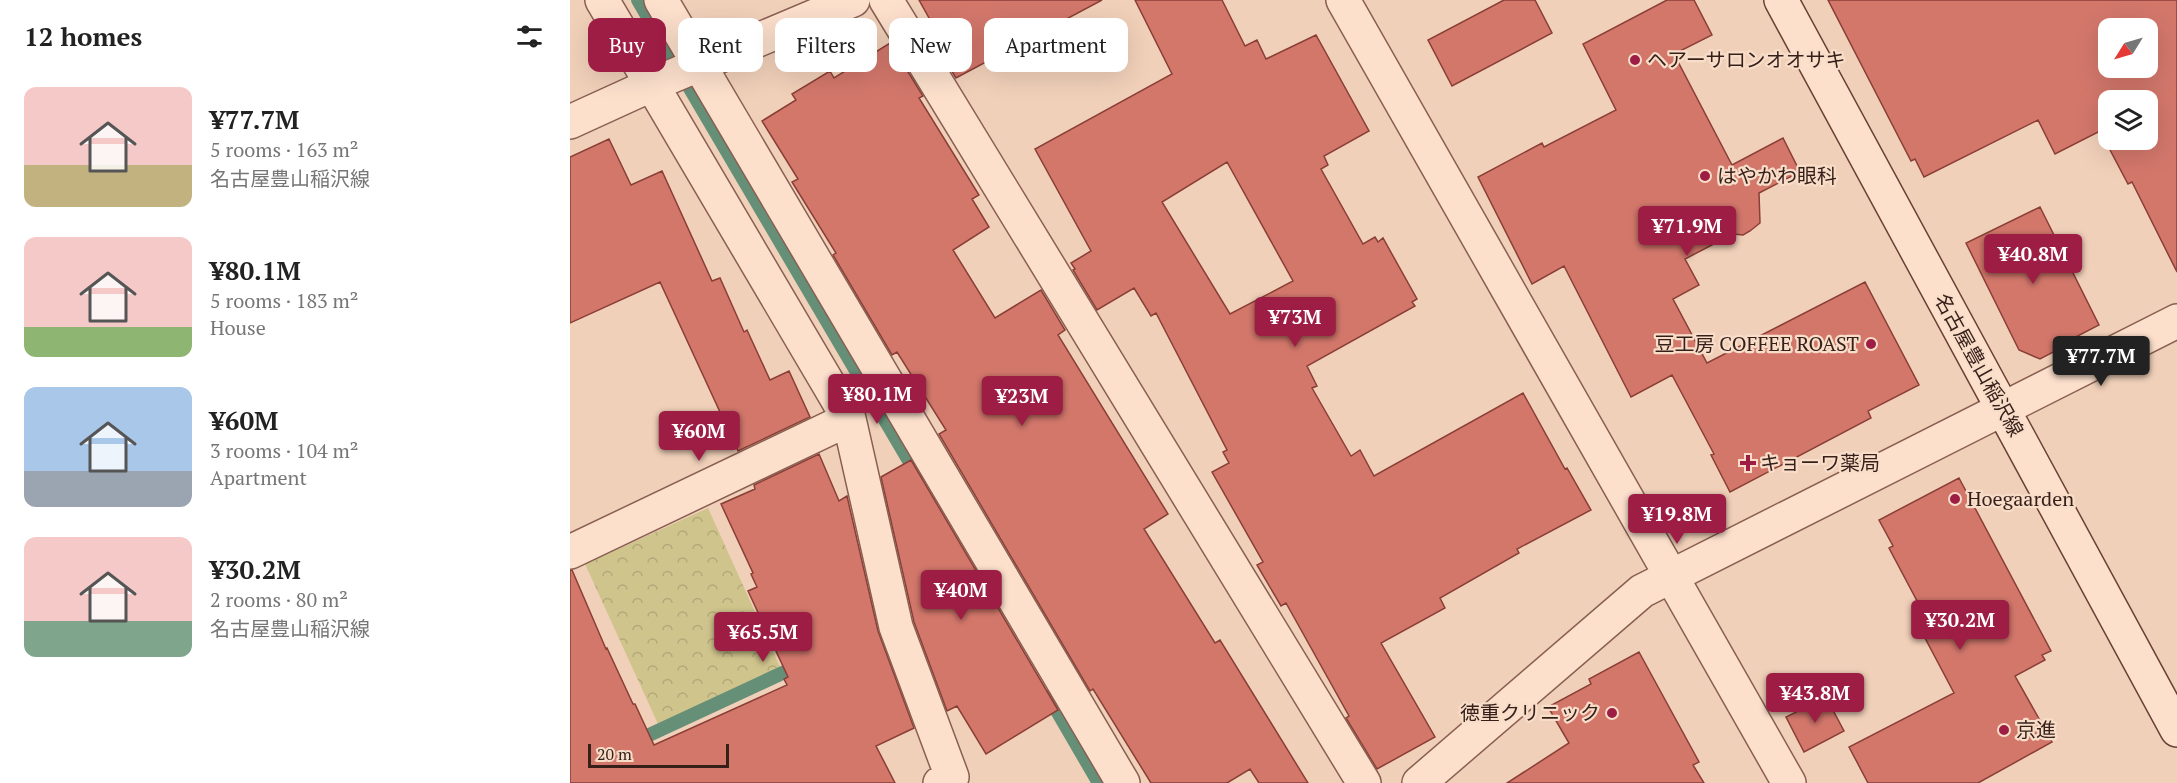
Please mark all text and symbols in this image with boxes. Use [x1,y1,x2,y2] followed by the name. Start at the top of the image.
[588,18,666,72] chip: Buy
[678,18,763,72] chip: Rent
[775,18,877,72] chip: Filters
[889,18,972,72] chip: New
[984,18,1128,72] chip: Apartment
[2098,18,2158,78] north arrow
[2098,18,2158,150] map controls
[24,19,142,53] text: 12 homes
[513,20,546,53] icon: filters
[1647,46,1845,73] place label: ヘアーサロンオオサキ
[1628,53,1642,67] marker: ヘアーサロンオオサキ
[2098,90,2158,150] button: layers
[210,102,299,136] text: ¥77.7M
[72,111,144,183] icon: home
[210,136,358,163] text: 5 rooms · 163 m²
[1717,162,1837,189] place label: はやかわ眼科
[210,165,370,192] text: 名古屋豊山稲沢線
[1698,169,1712,183] marker: はやかわ眼科
[1638,206,1736,257] pin: ¥71.9M
[1652,212,1722,239] text: ¥71.9M
[1984,234,2082,285] pin: ¥40.8M
[1998,240,2068,267] text: ¥40.8M
[210,253,301,287] text: ¥80.1M
[72,261,144,333] icon: home
[210,287,358,314] text: 5 rooms · 183 m²
[1929,288,2030,441] street label: 名古屋豊山稲沢線
[1259,297,1331,348] pin: ¥73M
[1269,303,1321,330] text: ¥73M
[210,314,266,341] text: House
[1654,330,1859,357] place label: 豆工房 COFFEE ROAST
[2052,336,2150,387] pin: ¥77.7M
[1864,337,1878,351] marker: 豆工房 COFFEE ROAST
[2067,342,2135,369] text: ¥77.7M
[828,374,926,425] pin: ¥80.1M
[986,376,1058,427] pin: ¥23M
[842,380,912,407] text: ¥80.1M
[996,382,1048,409] text: ¥23M
[210,403,278,437] text: ¥60M
[72,411,144,483] icon: home
[663,411,735,462] pin: ¥60M
[673,417,725,444] text: ¥60M
[210,437,358,464] text: 3 rooms · 104 m²
[1760,449,1880,476] place label: キョーワ薬局
[1741,456,1755,470] marker: キョーワ薬局
[210,464,307,491] text: Apartment
[1967,485,2074,512] place label: Hoegaarden
[1948,492,1962,506] marker: Hoegaarden
[1628,494,1726,545] pin: ¥19.8M
[1642,500,1712,527] text: ¥19.8M
[210,552,301,586] text: ¥30.2M
[72,561,144,633] icon: home
[925,570,997,621] pin: ¥40M
[935,576,987,603] text: ¥40M
[210,586,348,613] text: 2 rooms · 80 m²
[1911,600,2009,651] pin: ¥30.2M
[1925,606,1995,633] text: ¥30.2M
[714,612,812,663] pin: ¥65.5M
[210,615,370,642] text: 名古屋豊山稲沢線
[728,618,798,645] text: ¥65.5M
[1766,673,1864,724] pin: ¥43.8M
[1780,679,1850,706] text: ¥43.8M
[1460,699,1600,726] place label: 徳重クリニック
[1605,706,1619,720] marker: 徳重クリニック
[2016,716,2056,743] place label: 京進
[1997,723,2011,737] marker: 京進
[588,741,729,768] scale bar
[597,743,632,765] text: 20 m

